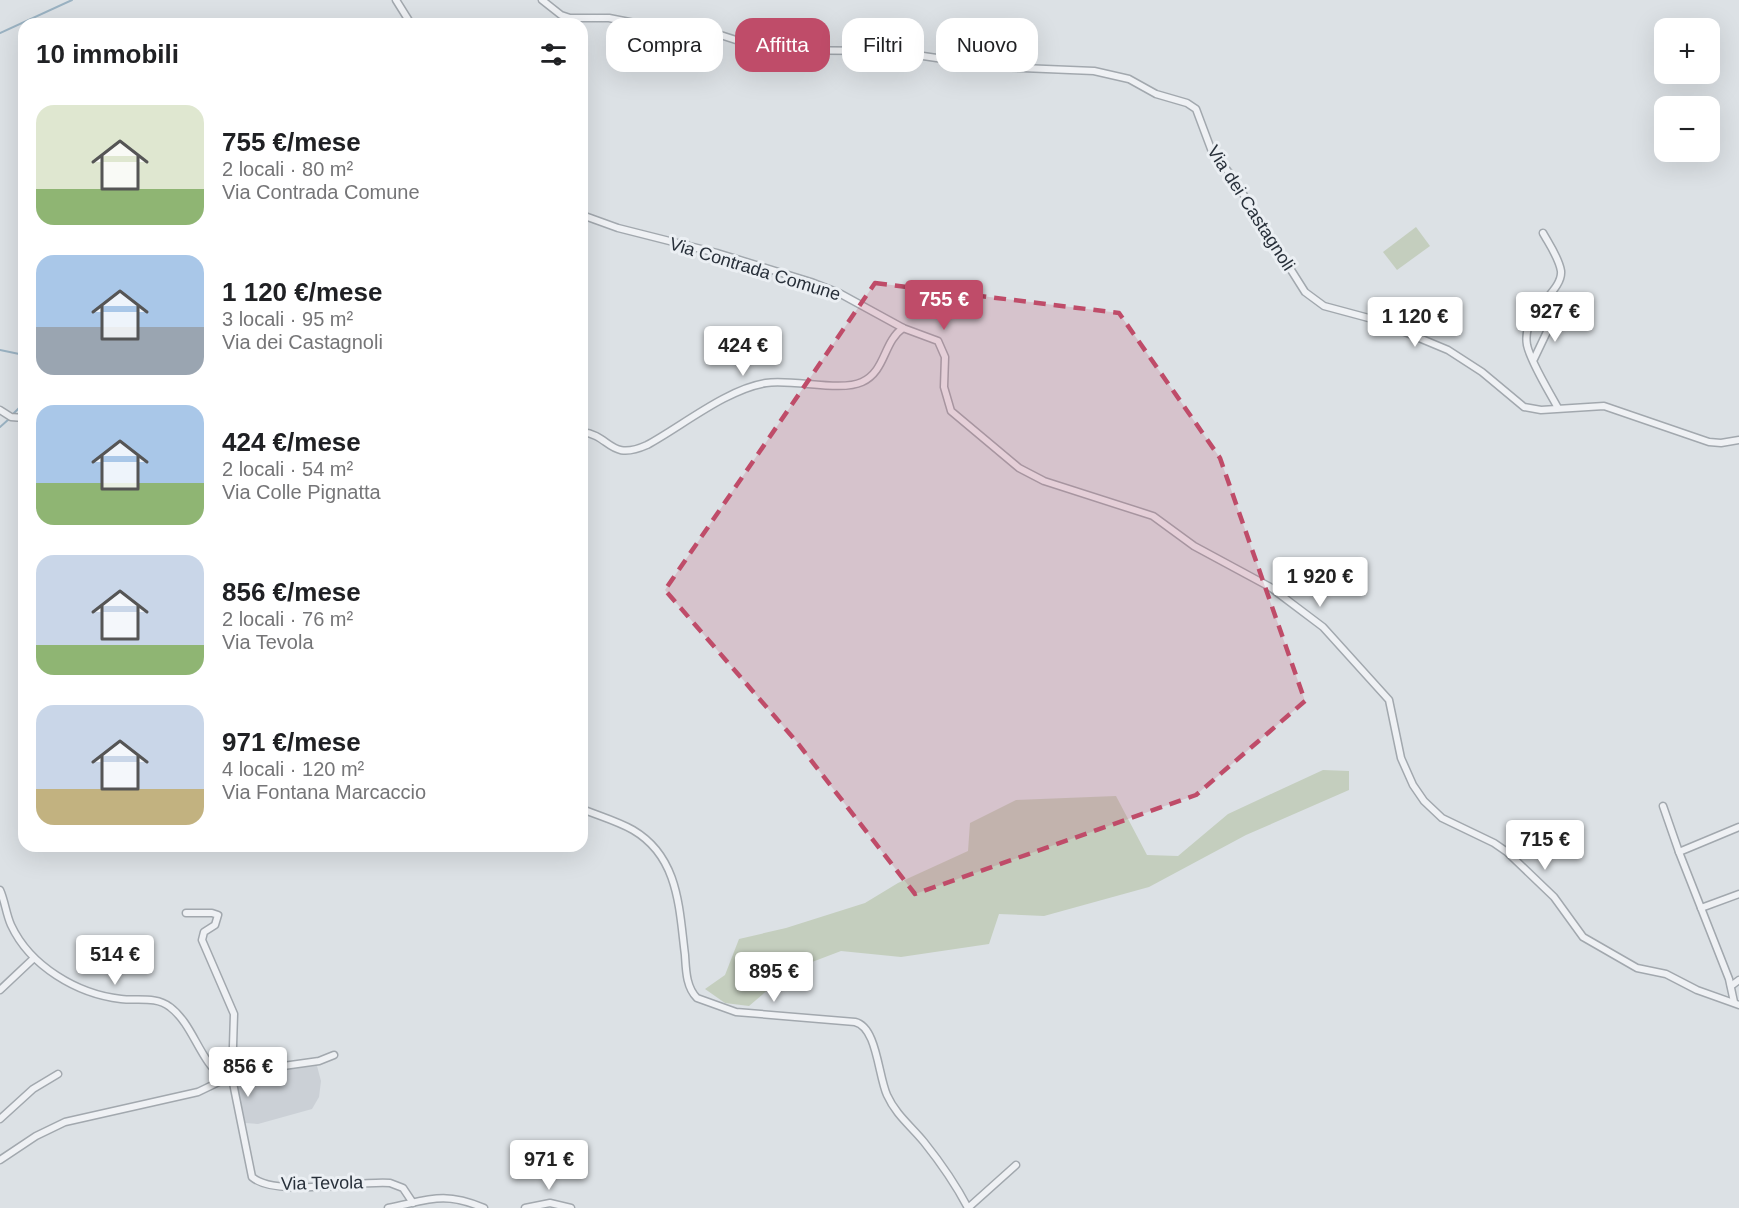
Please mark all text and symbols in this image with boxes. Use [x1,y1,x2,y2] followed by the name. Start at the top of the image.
[606,18,723,72] chip: Compra
[735,18,830,72] chip: Affitta
[842,18,924,72] chip: Filtri
[936,18,1038,72] chip: Nuovo
[1654,18,1720,162] map controls
[1654,18,1720,84] button: +
[537,38,570,71] icon: filters
[36,39,179,69] text: 10 immobili
[1654,96,1720,162] button: −
[222,127,361,157] text: 755 €/mese
[84,129,156,201] icon: home
[1203,142,1299,274] street label: Via dei Castagnoli
[222,158,353,180] text: 2 locali · 80 m²
[222,181,420,203] text: Via Contrada Comune
[667,233,843,305] street label: Via Contrada Comune
[222,277,382,307] text: 1 120 €/mese
[84,279,156,351] icon: home
[902,280,986,331] pin: 755 €
[919,288,969,310] text: 755 €
[1513,292,1597,343] pin: 927 €
[1360,297,1470,348] pin: 1 120 €
[1530,300,1580,322] text: 927 €
[1382,305,1448,327] text: 1 120 €
[222,308,353,330] text: 3 locali · 95 m²
[701,326,785,377] pin: 424 €
[222,331,383,353] text: Via dei Castagnoli
[718,334,768,356] text: 424 €
[222,427,361,457] text: 424 €/mese
[84,429,156,501] icon: home
[222,458,353,480] text: 2 locali · 54 m²
[222,481,381,503] text: Via Colle Pignatta
[1265,557,1375,608] pin: 1 920 €
[1287,565,1353,587] text: 1 920 €
[222,577,361,607] text: 856 €/mese
[84,579,156,651] icon: home
[222,608,353,630] text: 2 locali · 76 m²
[222,631,314,653] text: Via Tevola
[222,727,361,757] text: 971 €/mese
[84,729,156,801] icon: home
[222,758,364,780] text: 4 locali · 120 m²
[222,781,426,803] text: Via Fontana Marcaccio
[1503,820,1587,871] pin: 715 €
[1520,828,1570,850] text: 715 €
[73,935,157,986] pin: 514 €
[90,943,140,965] text: 514 €
[732,952,816,1003] pin: 895 €
[749,960,799,982] text: 895 €
[206,1047,290,1098] pin: 856 €
[223,1055,273,1077] text: 856 €
[507,1140,591,1191] pin: 971 €
[524,1148,574,1170] text: 971 €
[281,1172,364,1194] street label: Via Tevola

